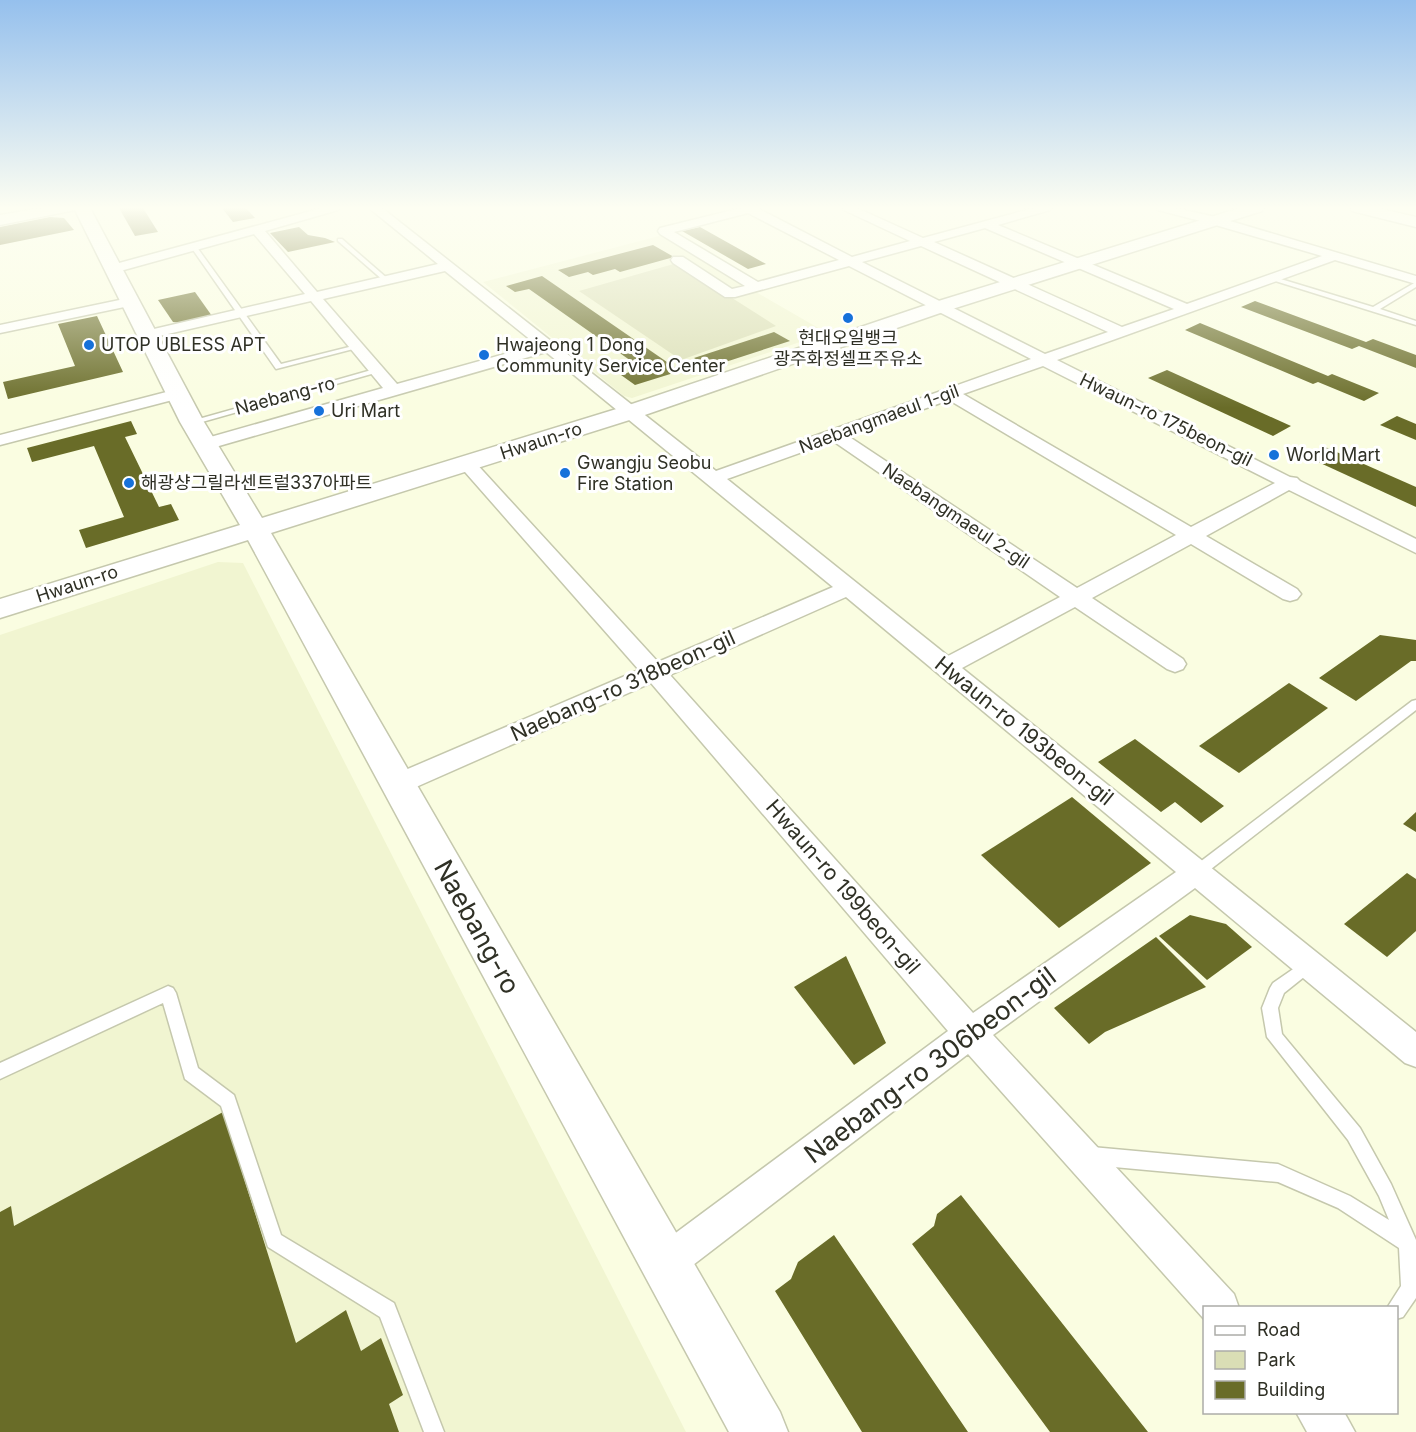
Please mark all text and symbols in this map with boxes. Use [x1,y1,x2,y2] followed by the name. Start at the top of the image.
[841,311,855,325] marker: 현대오일뱅크 광주화정셀프주유소
[773,327,923,369] place label: 현대오일뱅크 광주화정셀프주유소
[101,334,266,355] place label: UTOP UBLESS APT
[496,334,725,376] place label: Hwajeong 1 Dong Community Service Center
[82,338,96,352] marker: UTOP UBLESS APT
[477,348,491,362] marker: Hwajeong 1 Dong Community Service Center
[1077,369,1256,470] street label: Hwaun-ro 175beon-gil
[233,372,337,419] street label: Naebang-ro
[796,380,962,457] street label: Naebangmaeul 1-gil
[331,400,400,421] place label: Uri Mart
[312,404,326,418] marker: Uri Mart
[497,417,585,464] street label: Hwaun-ro
[1286,444,1381,465] place label: World Mart
[1267,448,1281,462] marker: World Mart
[577,452,712,494] place label: Gwangju Seobu Fire Station
[879,459,1034,573] street label: Naebangmaeul 2-gil
[558,466,572,480] marker: Gwangju Seobu Fire Station
[141,472,372,493] place label: 해광샹그릴라센트럴337아파트
[122,476,136,490] marker: 해광샹그릴라센트럴337아파트
[33,560,121,607] street label: Hwaun-ro
[507,625,739,746] street label: Naebang-ro 318beon-gil
[930,651,1119,810] street label: Hwaun-ro 193beon-gil
[761,794,926,979] street label: Hwaun-ro 199beon-gil
[428,854,527,999] street label: Naebang-ro
[798,960,1062,1169] street label: Naebang-ro 306beon-gil
[1203,1306,1398,1414] legend
[1257,1319,1300,1340] text: Road
[1257,1349,1296,1370] text: Park
[1257,1379,1325,1400] text: Building

